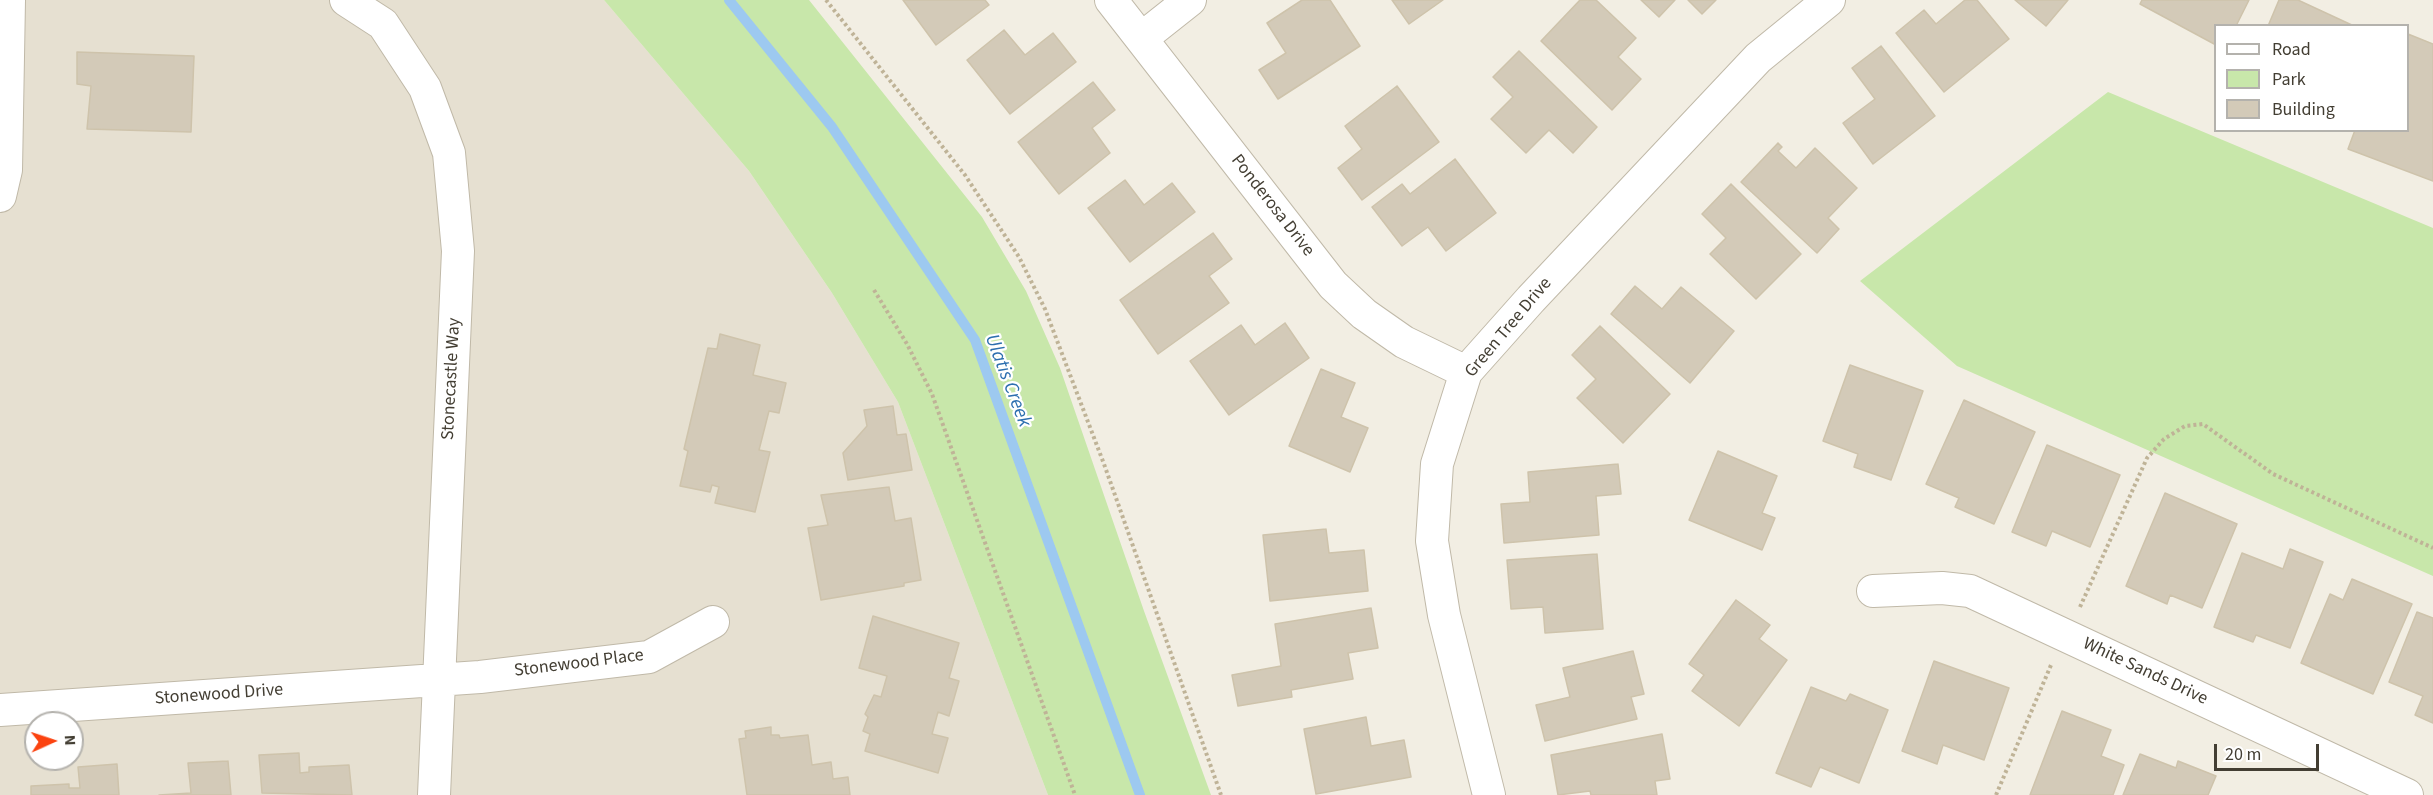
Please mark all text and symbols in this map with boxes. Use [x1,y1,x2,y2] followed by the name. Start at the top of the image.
[2214,24,2409,132] legend
[2272,37,2311,62] text: Road
[2272,67,2306,92] text: Park
[2272,97,2335,122] text: Building
[1226,151,1318,261] street label: Ponderosa Drive
[1461,274,1557,382] street label: Green Tree Drive
[438,317,466,441] street label: Stonecastle Way
[978,331,1036,431] water label: Ulatis Creek
[2079,634,2211,710] street label: White Sands Drive
[513,645,645,683] street label: Stonewood Place
[154,680,284,710] street label: Stonewood Drive
[24,711,84,771] north arrow
[2217,732,2322,770] scale bar
[59,734,81,746] text: N
[2225,742,2261,767] text: 20 m

